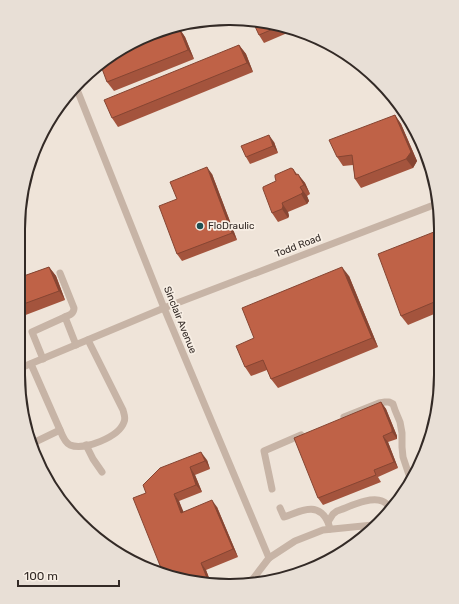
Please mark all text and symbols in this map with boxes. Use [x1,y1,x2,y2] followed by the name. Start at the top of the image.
[208,220,255,232] place label: FloDraulic
[195,221,205,231] marker: FloDraulic
[273,232,323,260] street label: Todd Road
[161,285,199,356] street label: Sinclair Avenue
[18,562,119,588] scale bar
[24,569,58,583] text: 100 m

